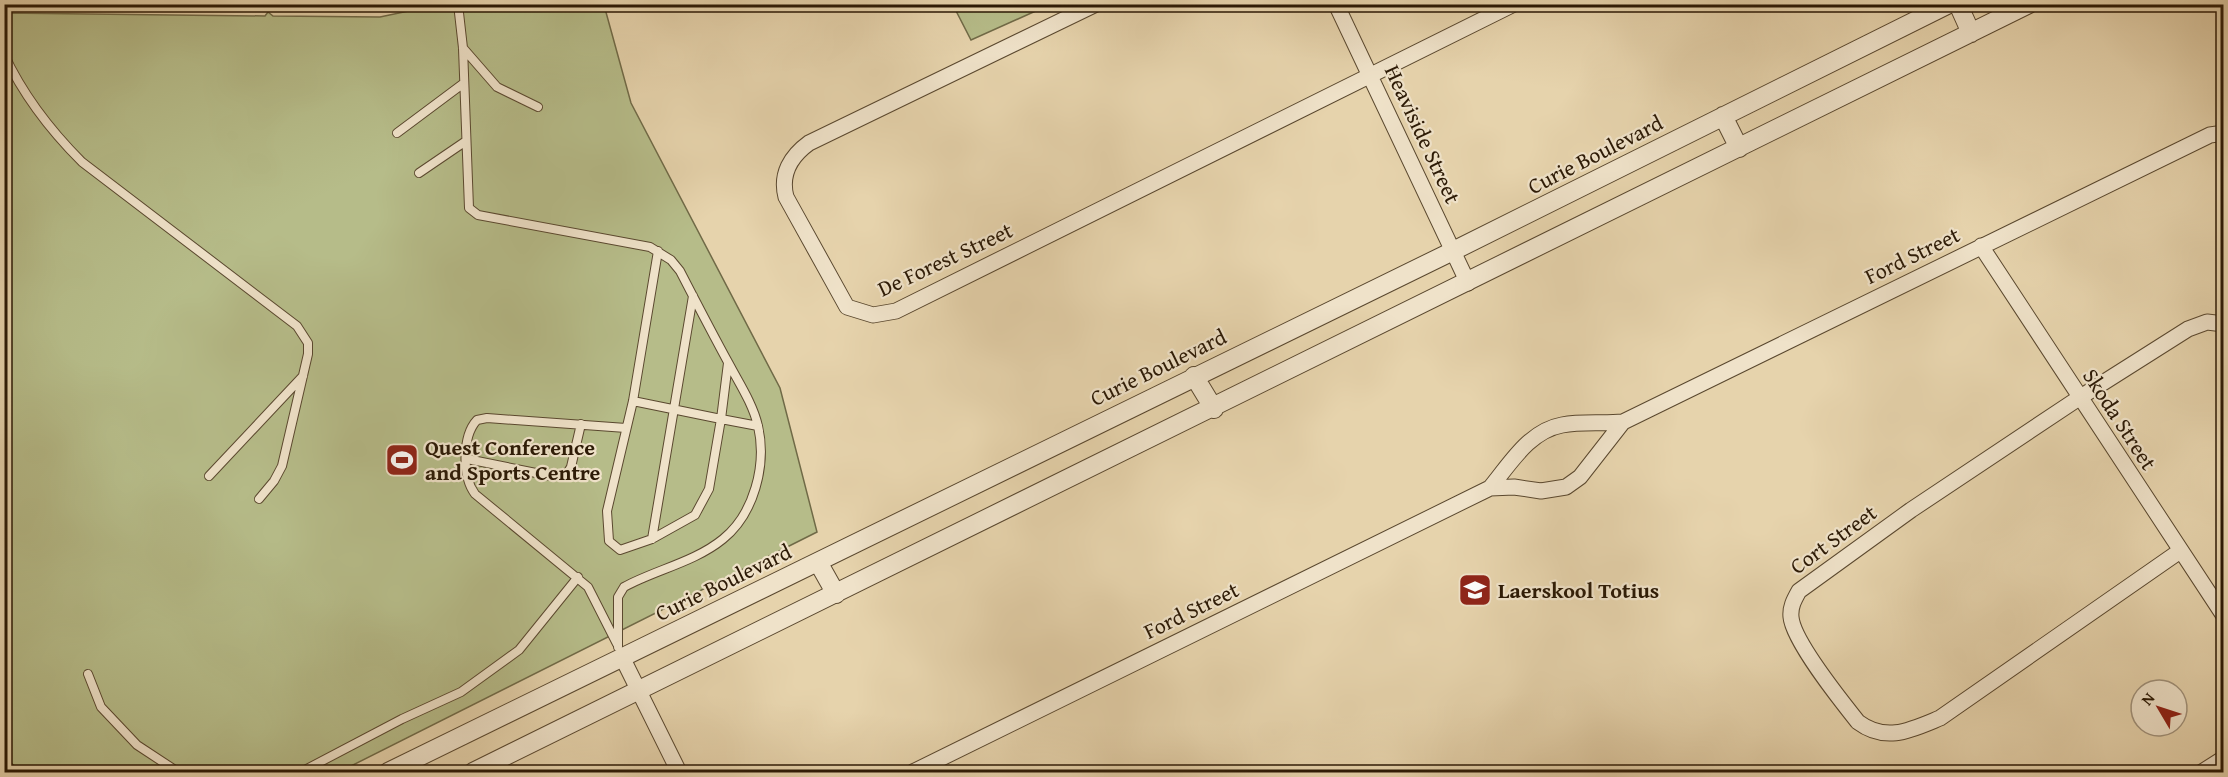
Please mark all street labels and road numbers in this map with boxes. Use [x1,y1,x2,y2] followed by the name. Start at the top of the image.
[1377,59,1469,209] street label: Heaviside Street
[1522,106,1668,202] street label: Curie Boulevard
[872,214,1018,304] street label: De Forest Street
[1859,218,1965,292] street label: Ford Street
[1085,320,1232,414] street label: Curie Boulevard
[2075,362,2165,476] street label: Skoda Street
[1783,496,1883,581] street label: Cort Street
[650,535,797,629] street label: Curie Boulevard
[1138,573,1244,647] street label: Ford Street

